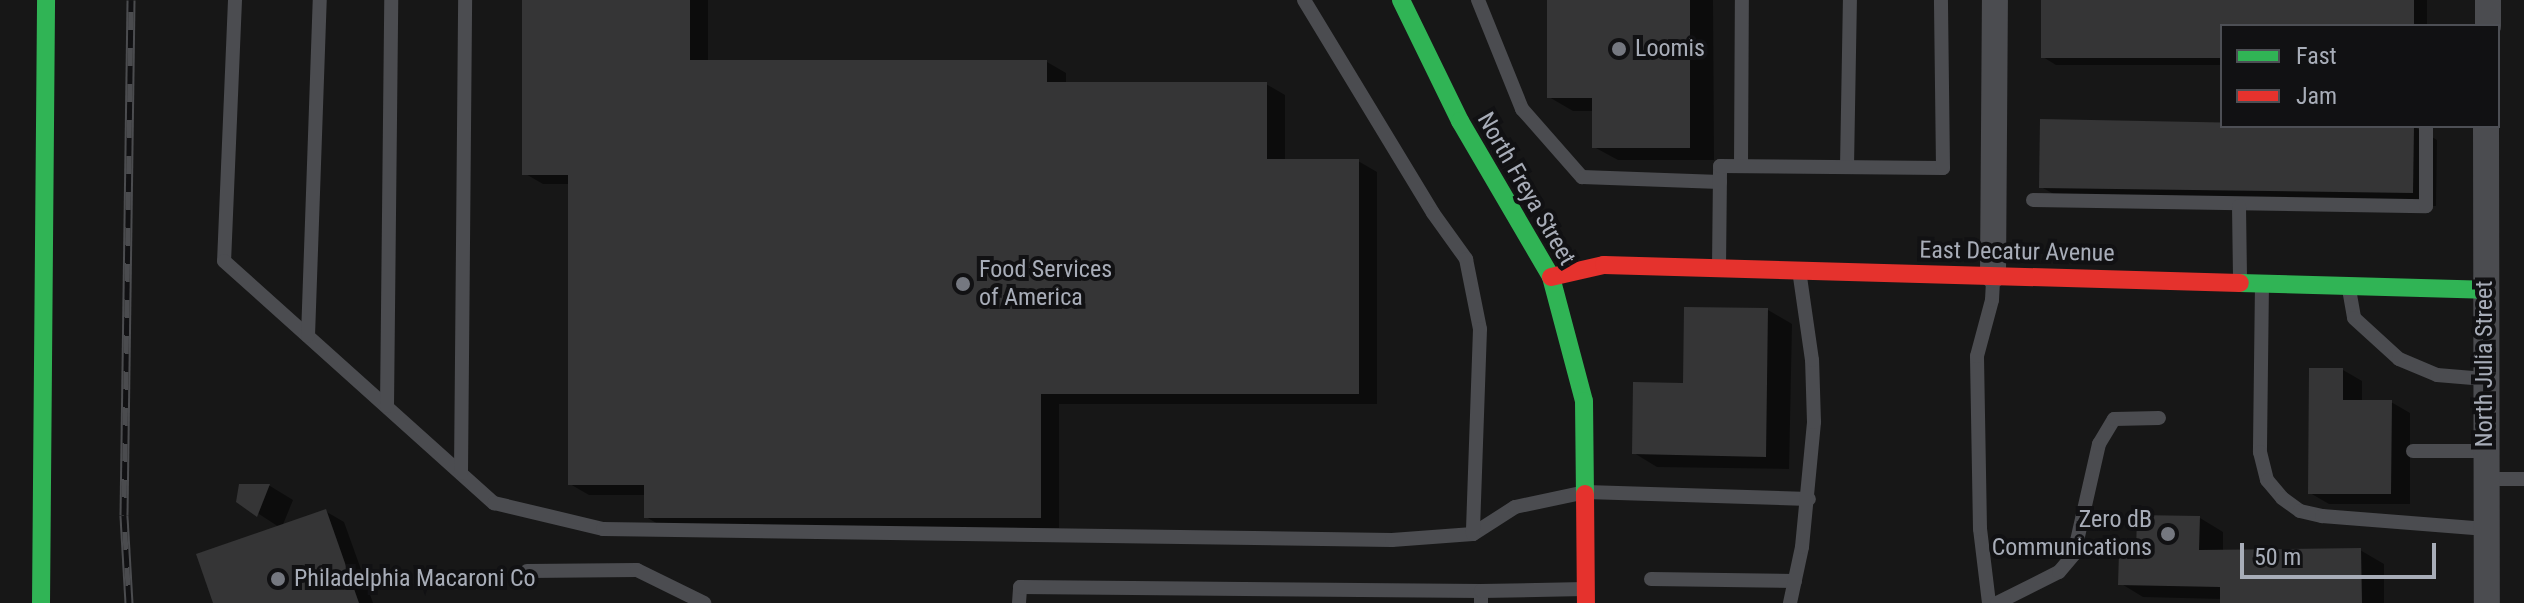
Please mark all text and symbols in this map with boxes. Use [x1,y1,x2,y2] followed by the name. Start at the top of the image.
[2220,24,2500,128] legend
[1635,35,1705,63] place label: Loomis
[1610,40,1628,58] marker: Loomis
[2296,42,2337,70] text: Fast
[2296,82,2337,110] text: Jam
[1471,108,1581,270] street label: North Freya Street
[1919,236,2115,268] street label: East Decatur Avenue
[979,256,1112,312] place label: Food Services of America
[954,275,972,293] marker: Food Services of America
[2471,281,2499,447] street label: North Julia Street
[1992,506,2152,562] place label: Zero dB Communications
[2159,525,2177,543] marker: Zero dB Communications
[2244,527,2440,577] scale bar
[2254,543,2301,571] text: 50 m
[294,565,536,593] place label: Philadelphia Macaroni Co
[269,570,287,588] marker: Philadelphia Macaroni Co

